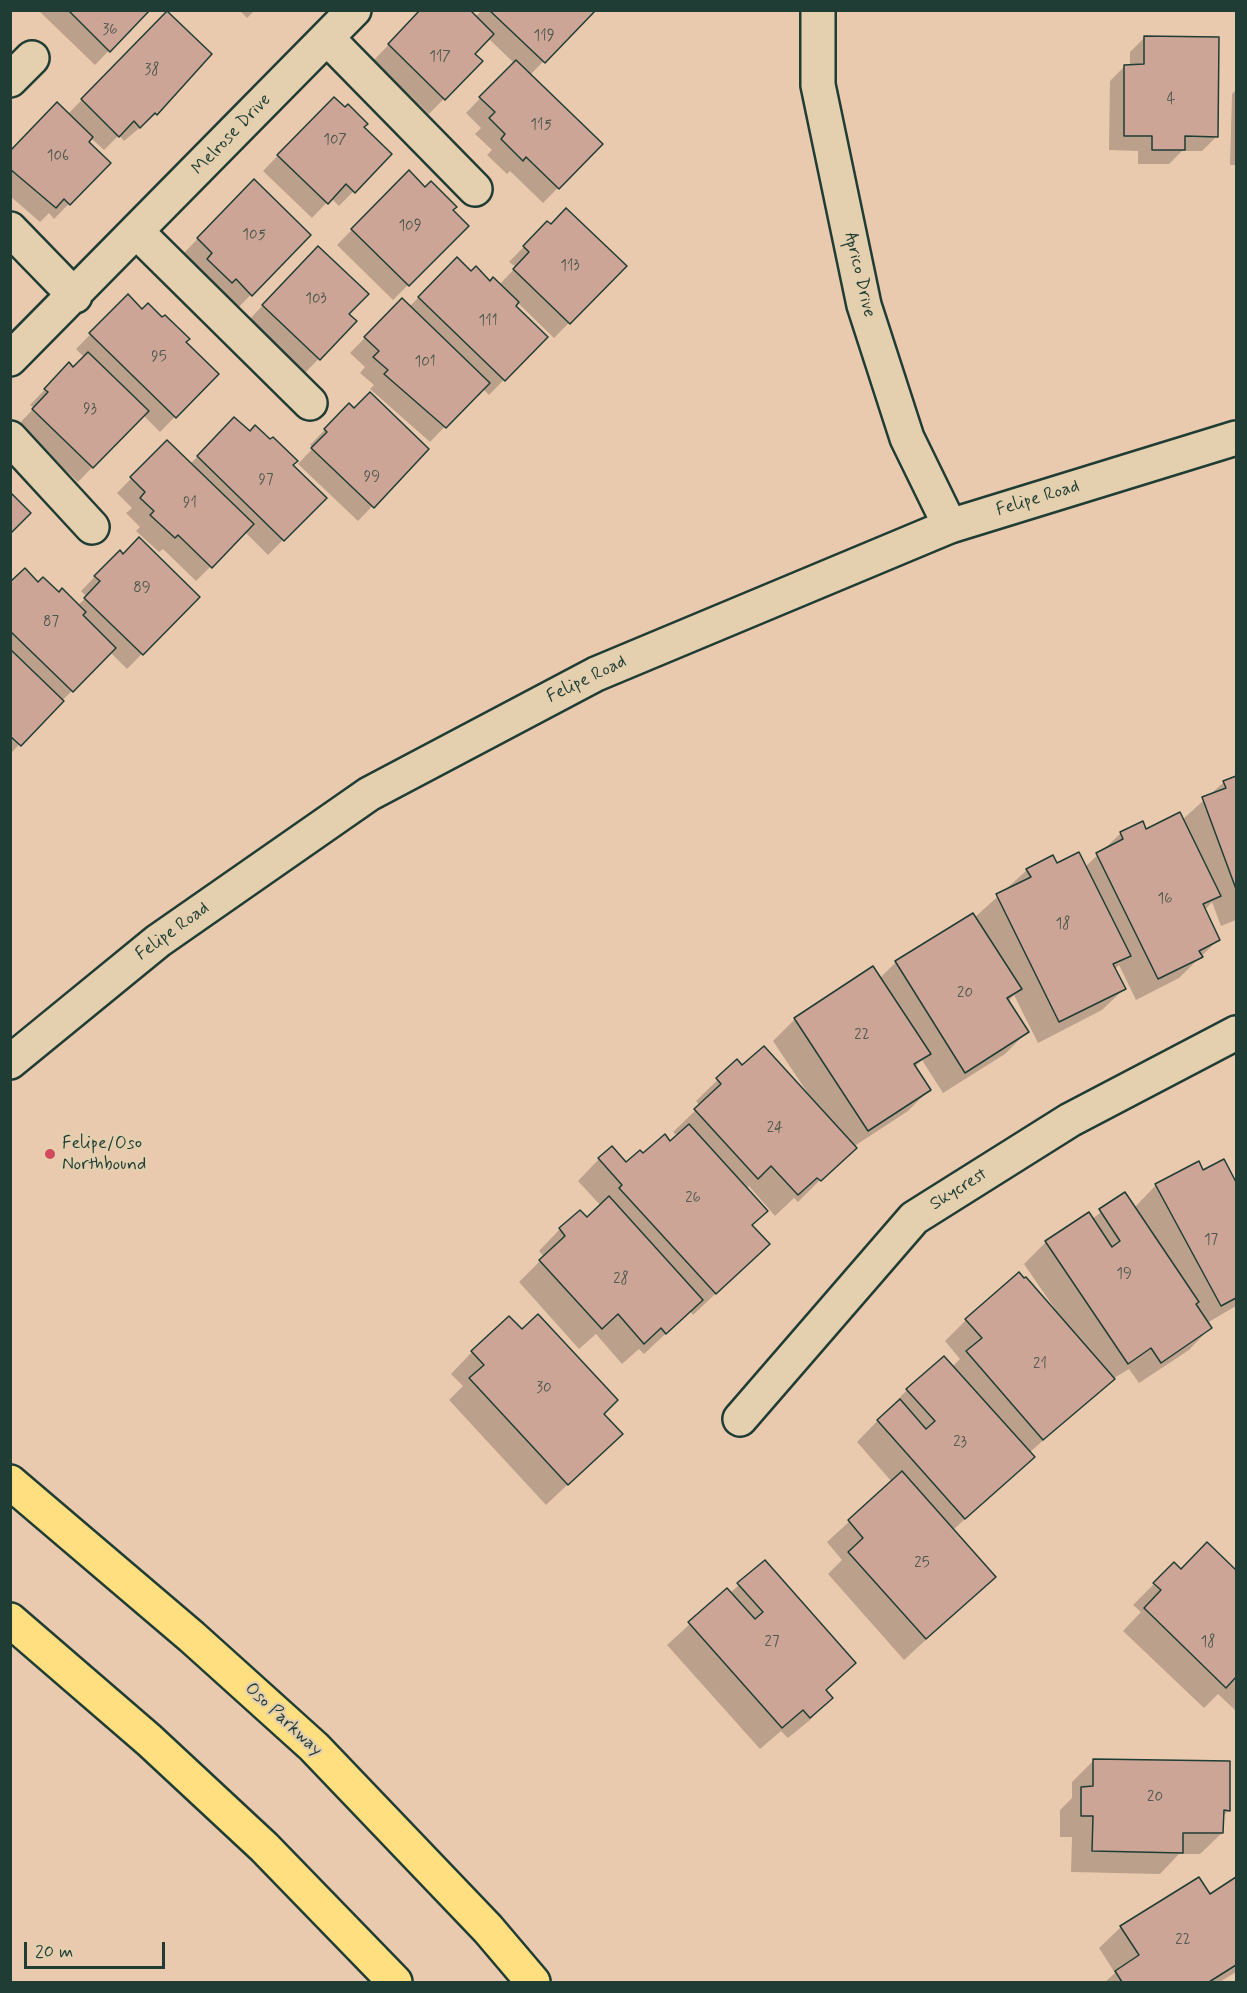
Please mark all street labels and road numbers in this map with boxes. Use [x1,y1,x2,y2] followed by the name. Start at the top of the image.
[188,90,276,180] street label: Melrose Drive
[839,230,879,320] street label: Aprico Drive
[994,476,1082,522] street label: Felipe Road
[544,651,630,709] street label: Felipe Road
[132,898,214,966] street label: Felipe Road
[926,1164,992,1216] street label: Skycrest
[240,1679,326,1761] street label: Oso Parkway

